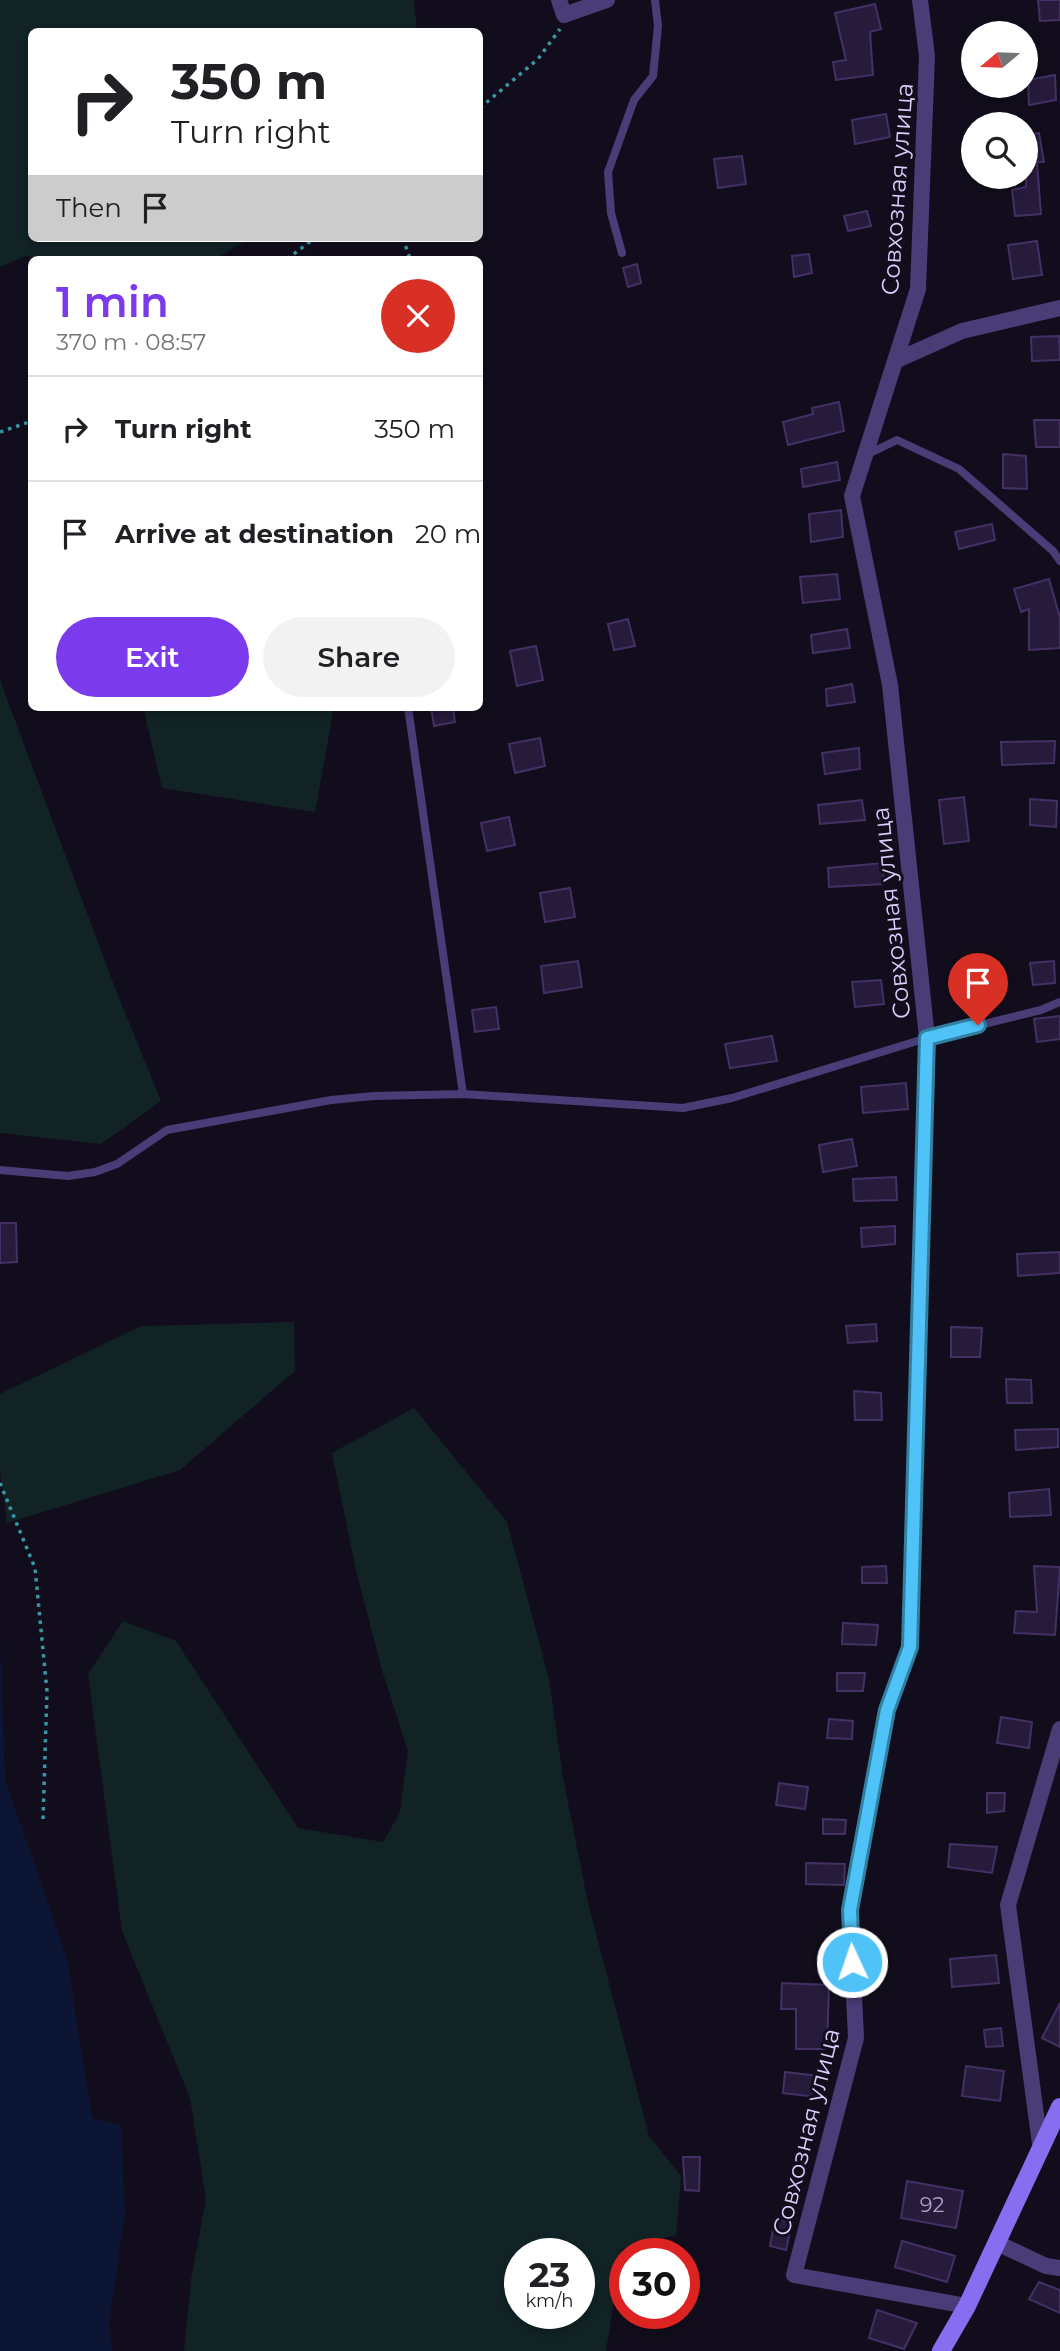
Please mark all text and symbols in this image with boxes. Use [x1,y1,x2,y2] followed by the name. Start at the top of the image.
[961,21,1038,98] north arrow
[961,21,1038,189] map controls
[171,52,327,111] text: 350 m
[56,56,147,147] icon: right
[875,82,919,296] street label: Совхозная улица
[171,112,331,151] text: Turn right
[961,112,1038,189] button: search
[136,189,174,227] icon: arrive
[56,192,122,224] text: Then
[56,276,169,328] text: 1 min
[381,279,455,353] button: close
[56,328,206,356] text: 370 m · 08:57
[56,410,94,448] icon: right
[115,413,251,445] text: Turn right
[374,413,455,445] text: 350 m
[56,515,94,553] icon: arrive
[115,518,394,550] text: Arrive at destination
[415,518,481,550] text: 20 m
[56,617,249,697] button: Exit
[263,617,455,697] button: Share
[865,806,917,1020] street label: Совхозная улица
[948,953,1008,1025] pin
[959,964,997,1002] icon: arrive
[815,1925,889,1999] position arrow
[766,2025,846,2239] street label: Совхозная улица
[920,2192,944,2217] house number: 92
[609,2238,700,2329] speed limit sign: 30
[529,2253,570,2296] text: 23
[525,2290,574,2312] text: km/h

